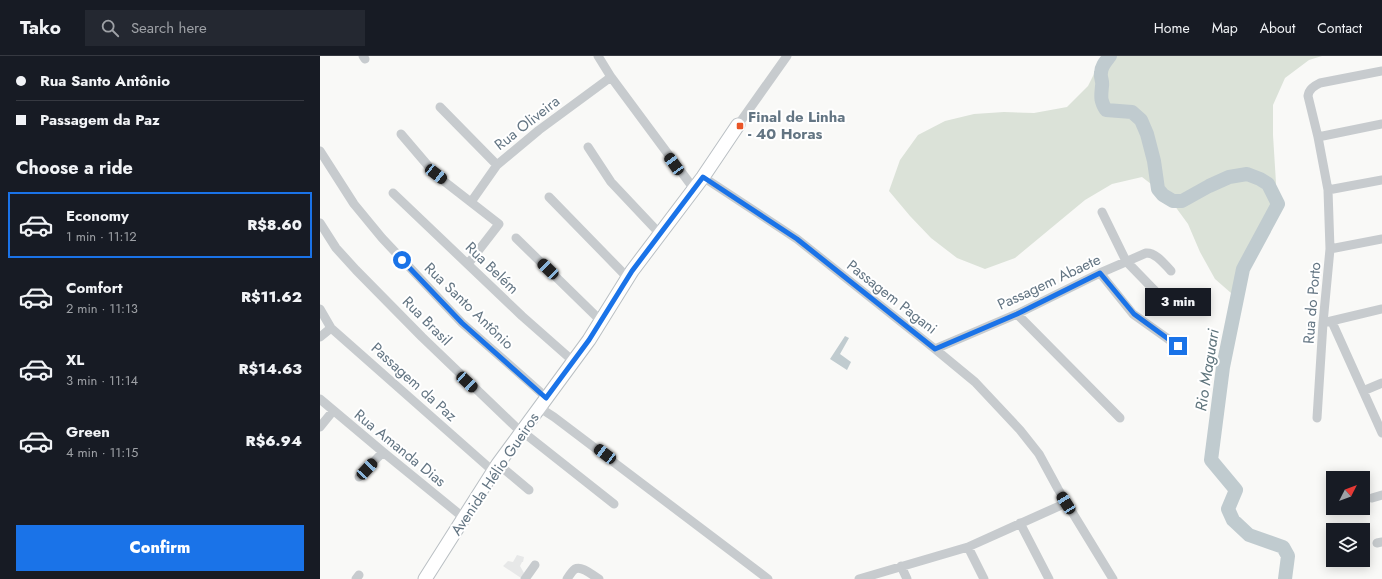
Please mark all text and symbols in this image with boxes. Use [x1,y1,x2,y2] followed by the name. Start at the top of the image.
[85,10,365,46] search box
[20,14,61,41] text: Tako
[99,17,121,39] icon: search
[131,17,207,39] text: Search here
[1154,18,1190,38] text: Home
[1212,18,1238,38] text: Map
[1260,18,1295,38] text: About
[1317,18,1362,38] text: Contact
[40,70,170,92] text: Rua Santo Antônio
[490,90,564,156] street label: Rua Oliveira
[748,106,845,145] place label: Final de Linha - 40 Horas
[40,109,160,131] text: Passagem da Paz
[735,121,745,131] marker: Final de Linha - 40 Horas
[662,151,686,177] car
[16,155,133,181] text: Choose a ride
[423,162,449,186] car
[66,205,129,227] text: Economy
[18,207,54,243] icon: car
[247,214,302,236] text: R$8.60
[66,227,137,246] text: 1 min · 11:12
[460,237,524,299] street label: Rua Belém
[994,248,1104,316] street label: Passagem Abaete
[393,251,411,269] route start
[842,255,942,339] street label: Passagem Pagani
[535,256,561,282] car
[419,257,519,355] street label: Rua Santo Antônio
[1297,261,1327,345] street label: Rua do Porto
[66,277,123,299] text: Comfort
[18,279,54,315] icon: car
[241,286,302,308] text: R$11.62
[1145,288,1211,316] callout: 3 min
[397,291,457,351] street label: Rua Brasil
[1161,292,1195,311] text: 3 min
[66,299,138,318] text: 2 min · 11:13
[1189,326,1225,413] water label: Rio Maguari
[366,337,462,427] street label: Passagem da Paz
[1169,337,1187,355] route end
[66,349,84,371] text: XL
[18,351,54,387] icon: car
[238,358,302,380] text: R$14.63
[454,369,480,395] car
[66,371,138,390] text: 3 min · 11:14
[349,404,451,492] street label: Rua Amanda Dias
[446,408,544,540] street label: Avenida Hélio Gueiros
[66,421,110,443] text: Green
[18,423,54,459] icon: car
[246,430,302,452] text: R$6.94
[592,442,618,466] car
[66,443,138,462] text: 4 min · 11:15
[354,456,380,482] car
[1326,471,1370,515] north arrow
[1326,471,1370,567] map controls
[1055,490,1077,516] car
[1326,523,1370,567] button: layers
[16,525,304,571] button: Confirm

